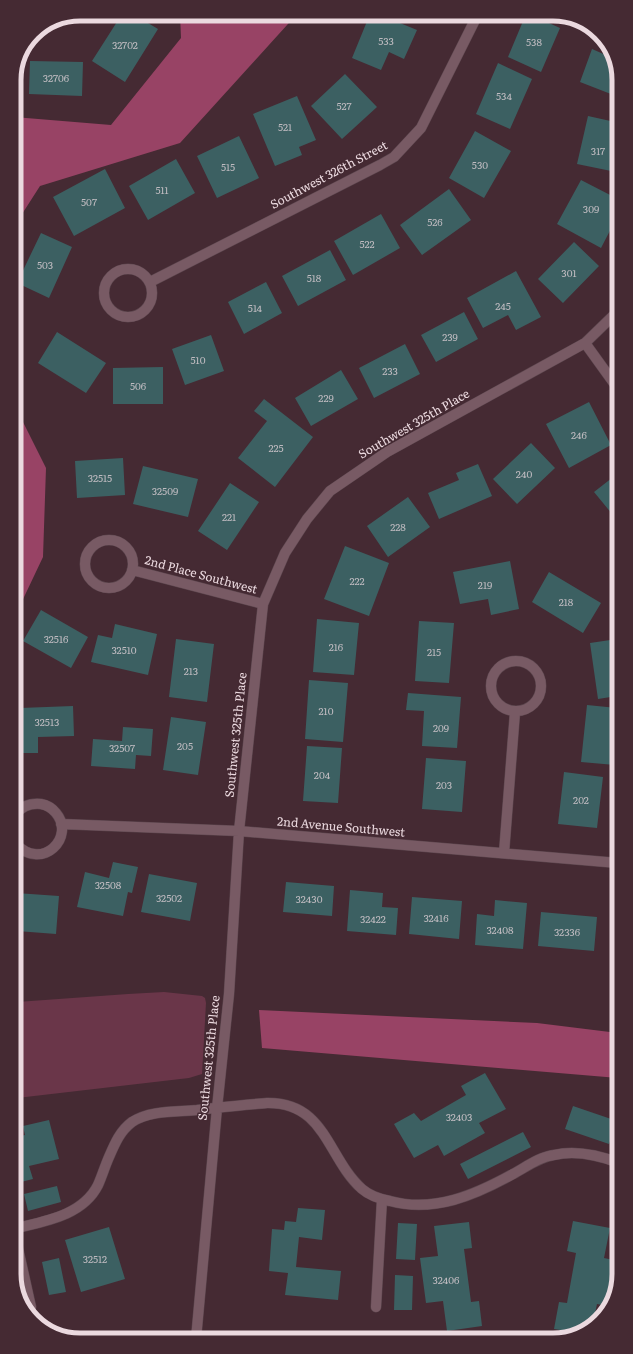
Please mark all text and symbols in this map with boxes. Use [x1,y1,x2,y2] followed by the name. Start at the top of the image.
[378,33,394,48] house number: 533
[526,34,542,49] house number: 538
[112,37,138,52] house number: 32702
[43,70,70,85] house number: 32706
[496,88,512,103] house number: 534
[336,98,352,113] house number: 527
[278,119,292,134] house number: 521
[267,135,391,213] street label: Southwest 326th Street
[591,143,605,158] house number: 317
[472,157,488,172] house number: 530
[221,159,235,174] house number: 515
[155,182,169,197] house number: 511
[81,194,97,209] house number: 507
[583,201,599,216] house number: 309
[427,214,443,229] house number: 526
[359,236,375,251] house number: 522
[37,257,53,272] house number: 503
[561,265,577,280] house number: 301
[307,270,322,285] house number: 518
[495,298,511,313] house number: 245
[248,300,263,315] house number: 514
[442,329,458,344] house number: 239
[191,352,206,367] house number: 510
[382,363,398,378] house number: 233
[130,378,147,393] house number: 506
[355,384,472,462] street label: Southwest 325th Place
[318,390,334,405] house number: 229
[571,427,588,442] house number: 246
[268,440,284,455] house number: 225
[516,466,532,481] house number: 240
[88,470,112,485] house number: 32515
[152,483,178,498] house number: 32509
[222,509,236,524] house number: 221
[390,519,406,534] house number: 228
[143,550,260,598] street label: 2nd Place Southwest
[349,573,365,588] house number: 222
[478,577,492,592] house number: 219
[559,594,574,609] house number: 218
[44,631,69,646] house number: 32516
[329,639,344,654] house number: 216
[111,642,137,657] house number: 32510
[427,644,441,659] house number: 215
[184,663,198,678] house number: 213
[219,671,251,798] street label: Southwest 325th Place
[319,703,334,718] house number: 210
[35,714,59,729] house number: 32513
[433,720,449,735] house number: 209
[177,738,193,753] house number: 205
[109,740,135,755] house number: 32507
[314,767,331,782] house number: 204
[436,777,452,792] house number: 203
[573,792,589,807] house number: 202
[276,811,406,841] street label: 2nd Avenue Southwest
[95,877,122,892] house number: 32508
[156,890,182,905] house number: 32502
[296,891,323,906] house number: 32430
[423,910,449,925] house number: 32416
[360,911,386,926] house number: 32422
[487,922,514,937] house number: 32408
[554,924,581,939] house number: 32336
[192,994,224,1121] street label: Southwest 325th Place
[446,1109,472,1124] house number: 32403
[83,1251,107,1266] house number: 32512
[433,1272,460,1287] house number: 32406

